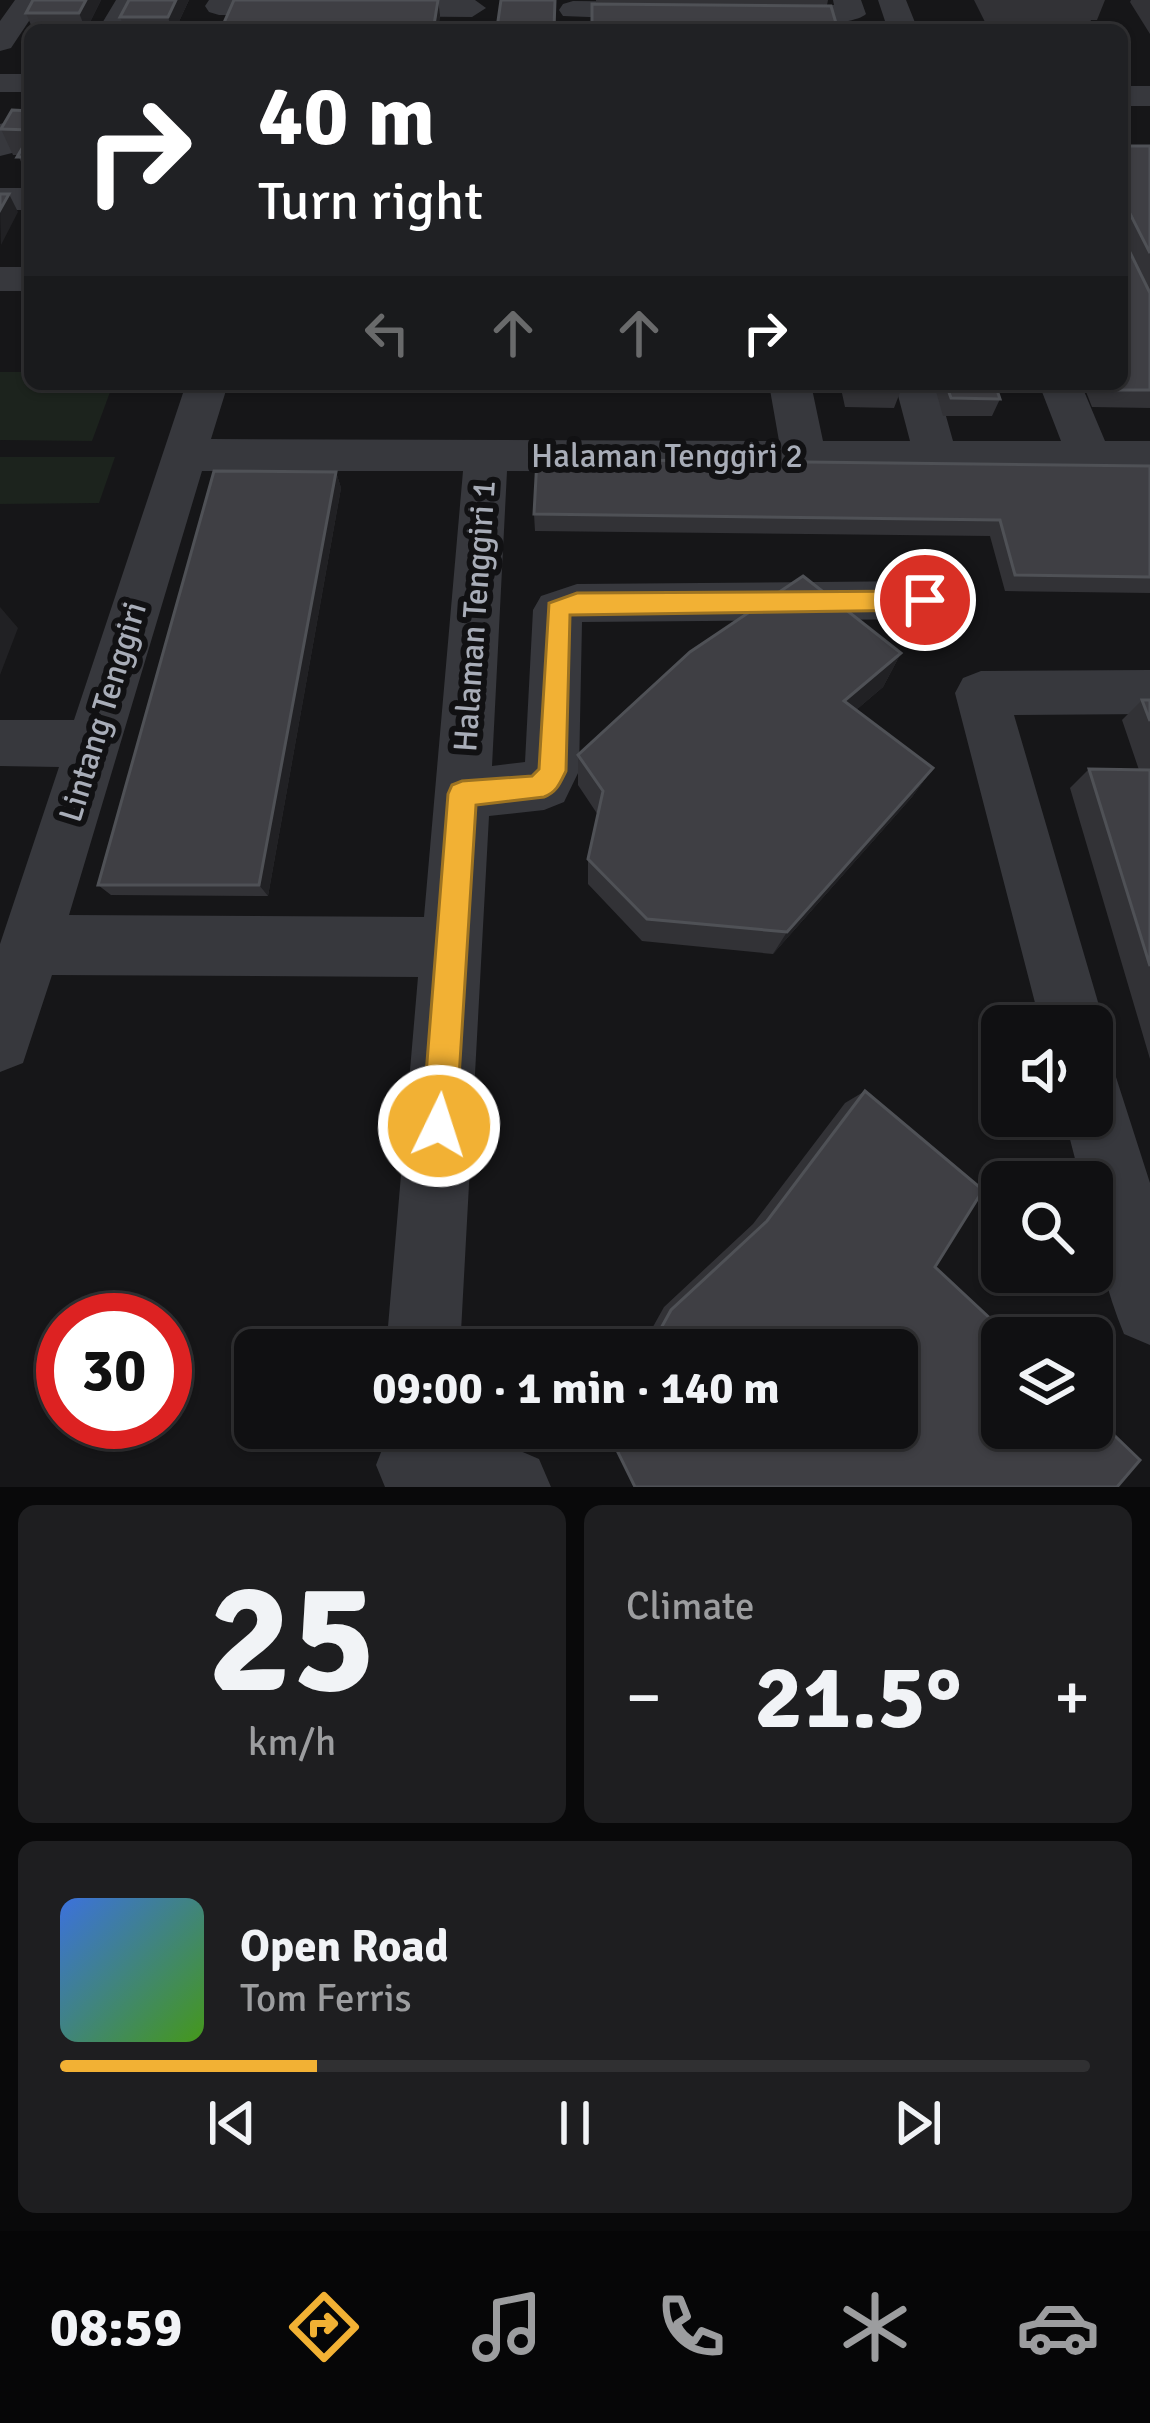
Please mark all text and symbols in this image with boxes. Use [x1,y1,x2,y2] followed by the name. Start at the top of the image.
[258,65,435,169] text: 40 m
[60,72,216,228] icon: right
[258,168,483,235] text: Turn right
[354,300,420,366] icon: left
[480,300,546,366] icon: ahead
[606,300,672,366] icon: ahead
[732,300,798,366] icon: right
[531,436,803,477] street label: Halaman Tenggiri 2
[445,479,505,753] street label: Halaman Tenggiri 1
[874,549,976,651] pin
[892,567,958,633] icon: arrive
[50,597,156,827] street label: Lintang Tenggiri
[981,1005,1113,1449] map controls
[981,1005,1113,1137] button: sound
[376,1063,502,1189] position arrow
[981,1161,1113,1293] button: search
[36,1293,192,1449] speed limit sign: 30
[981,1317,1113,1449] button: layers
[372,1361,780,1416] text: 09:00 · 1 min · 140 m
[208,1543,376,1736] text: 25
[626,1582,755,1630] text: Climate
[754,1642,962,1753] text: 21.5°
[626,1657,662,1738] text: −
[1054,1657,1090,1738] text: +
[248,1718,336,1766] text: km/h
[240,1919,449,1974] text: Open Road
[240,1974,412,2022] text: Tom Ferris
[199,2090,265,2156] icon: previous
[542,2090,608,2156] icon: pause
[885,2090,951,2156] icon: next
[282,2285,366,2369] icon: directions
[465,2285,549,2369] icon: music
[649,2285,733,2369] icon: phone
[833,2285,917,2369] icon: climate
[1016,2285,1100,2369] icon: car
[50,2294,182,2361] text: 08:59

